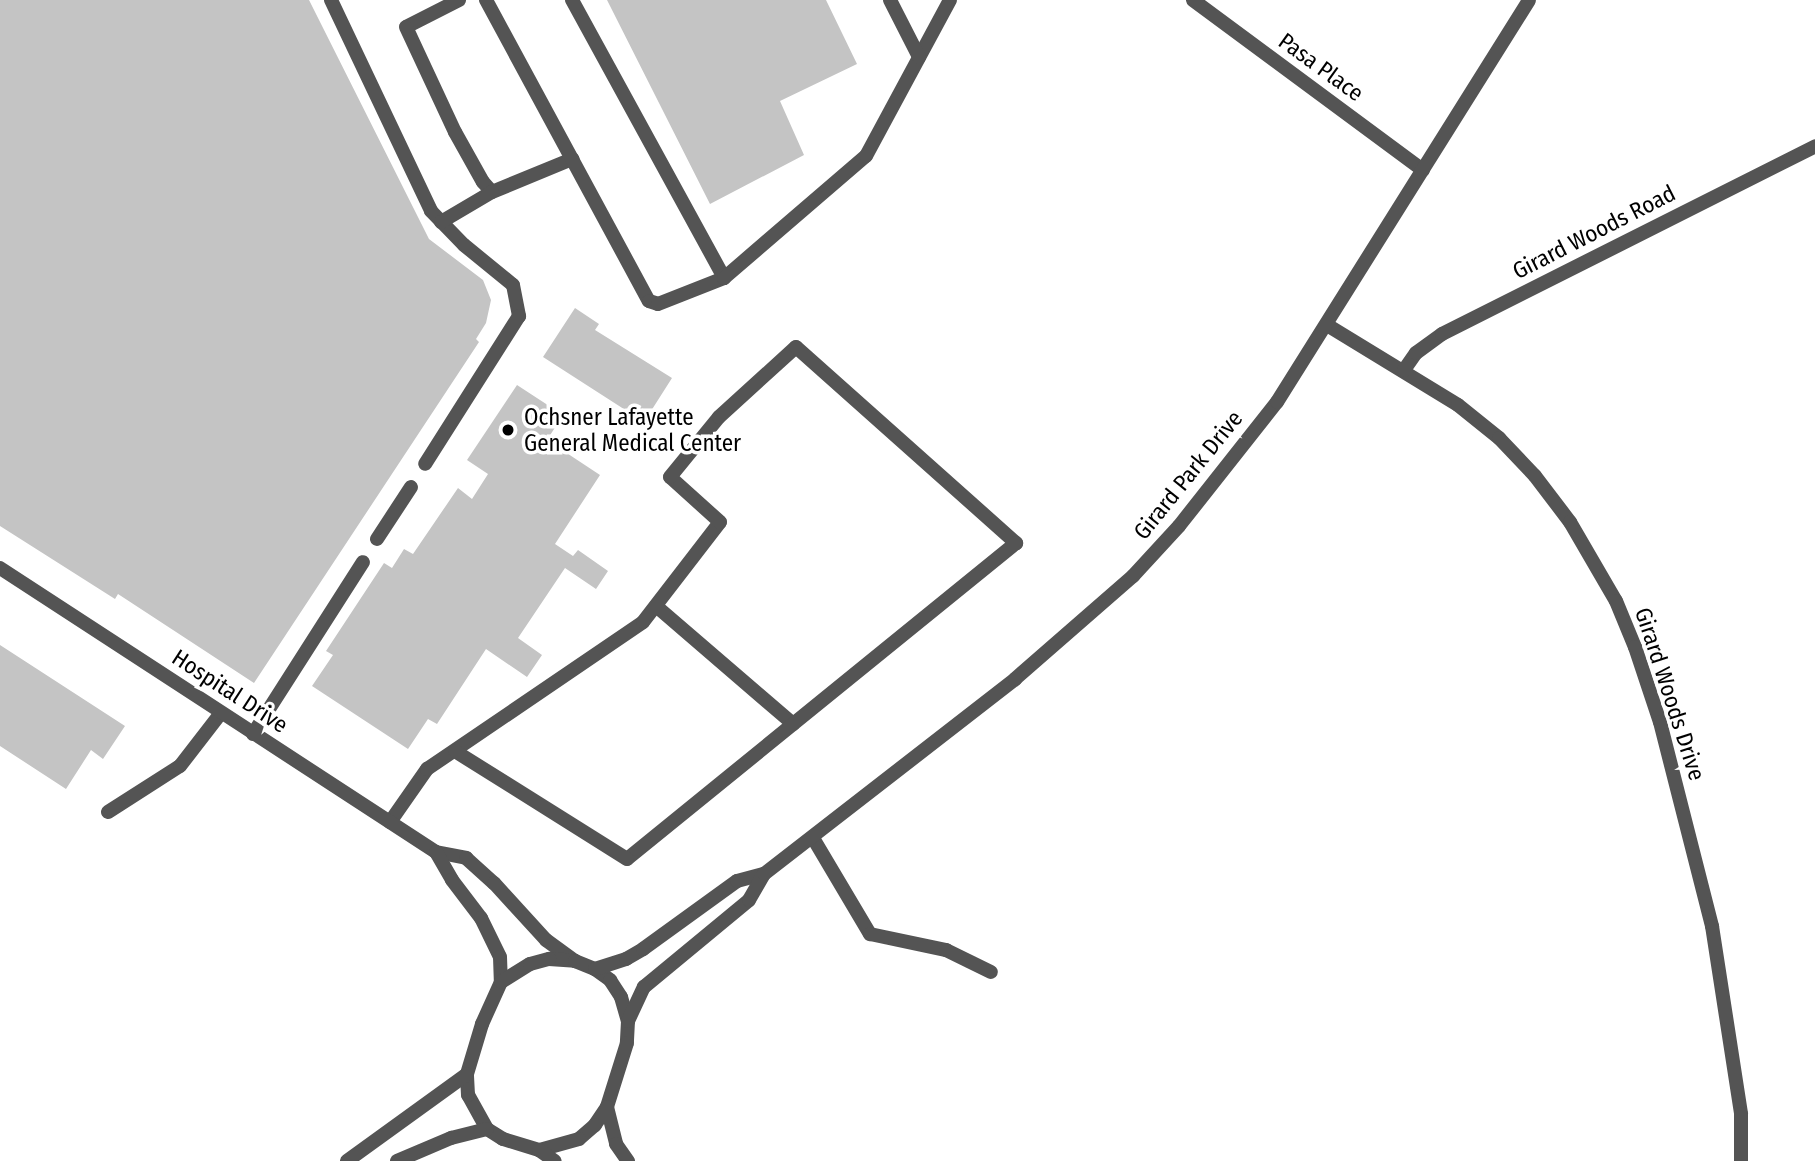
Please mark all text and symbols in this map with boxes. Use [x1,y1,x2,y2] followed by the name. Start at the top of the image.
[1273,27,1369,107] street label: Pasa Place
[1508,179,1680,285] street label: Girard Woods Road
[524,403,741,457] place label: Ochsner Lafayette General Medical Center
[1128,405,1248,545] street label: Girard Park Drive
[498,420,518,440] marker: Ochsner Lafayette General Medical Center
[1629,604,1711,784] street label: Girard Woods Drive
[167,643,293,739] street label: Hospital Drive

